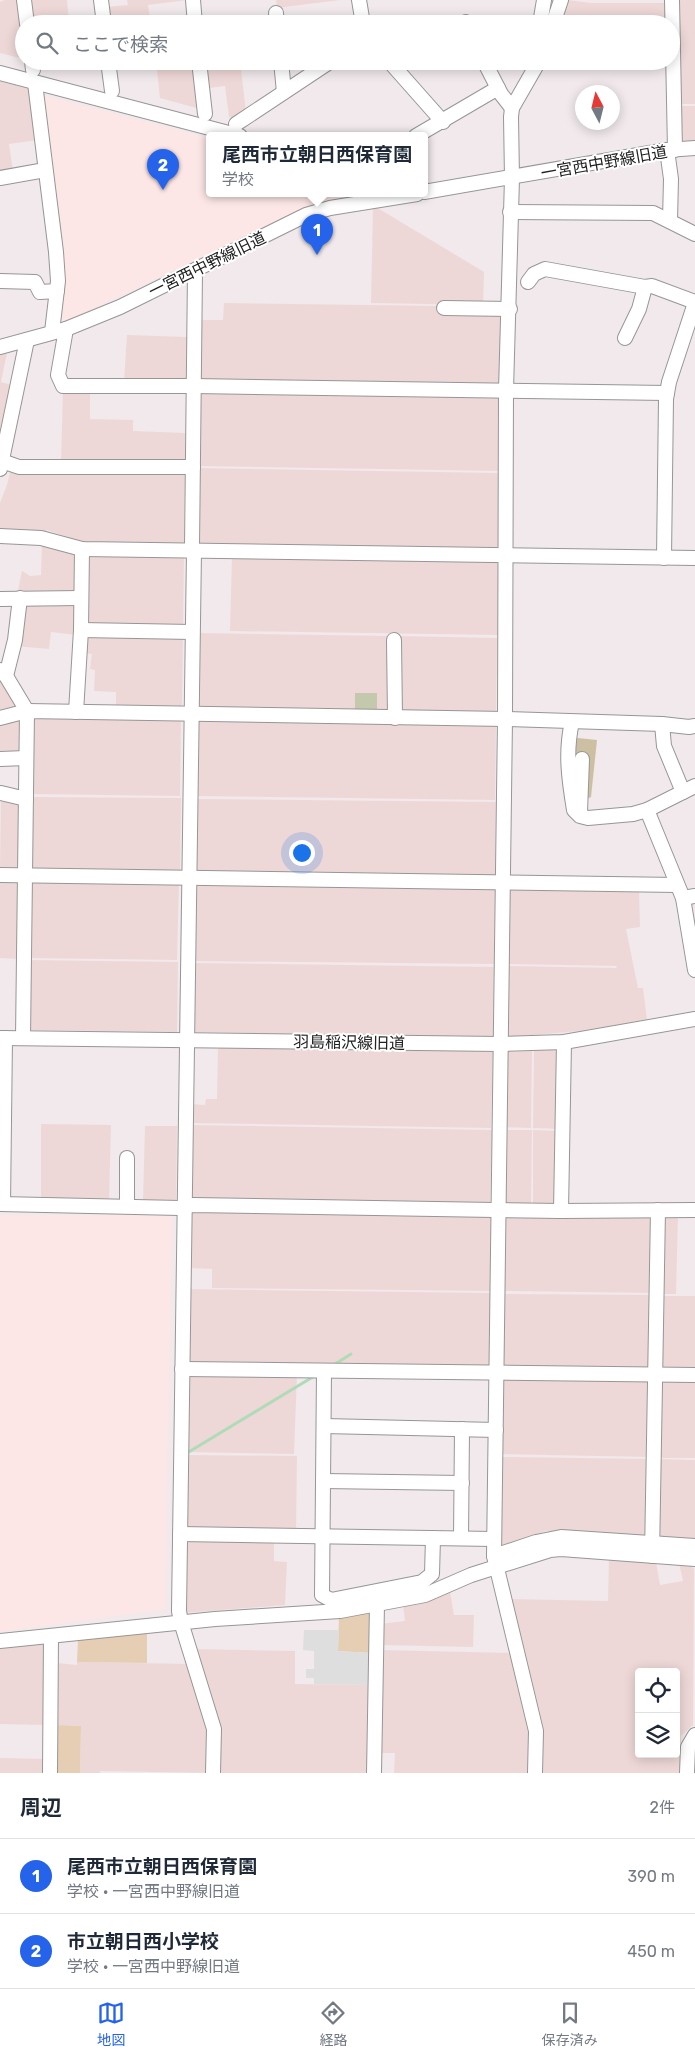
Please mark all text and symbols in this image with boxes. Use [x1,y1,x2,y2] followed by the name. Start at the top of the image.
[15,15,680,70] search box
[33,29,61,57] icon: search
[73,33,168,56] text: ここで検索
[575,85,620,130] north arrow
[206,132,428,197] popup
[539,142,669,183] street label: 一宮西中野線旧道
[222,143,412,166] text: 尾西市立朝日西保育園
[147,149,179,190] pin: 2
[222,170,254,189] text: 学校
[301,214,333,255] pin: 1
[146,228,269,301] street label: 一宮西中野線旧道
[289,840,315,866] your location
[293,1032,405,1053] street label: 羽島稲沢線旧道
[635,1668,680,1758] map controls
[635,1668,680,1713] button: locate
[635,1713,680,1758] button: layers
[20,1795,62,1820] text: 周辺
[650,1798,675,1817] text: 2件
[67,1855,257,1878] text: 尾西市立朝日西保育園
[32,1867,40,1886] text: 1
[628,1867,675,1886] text: 390 m
[67,1882,240,1901] text: 学校 · 一宮西中野線旧道
[67,1930,219,1953] text: 市立朝日西小学校
[31,1942,41,1961] text: 2
[627,1942,675,1961] text: 450 m
[67,1957,240,1976] text: 学校 · 一宮西中野線旧道
[97,1999,125,2049] tab: 地図
[319,1999,347,2049] tab: 経路
[542,1999,598,2049] tab: 保存済み

